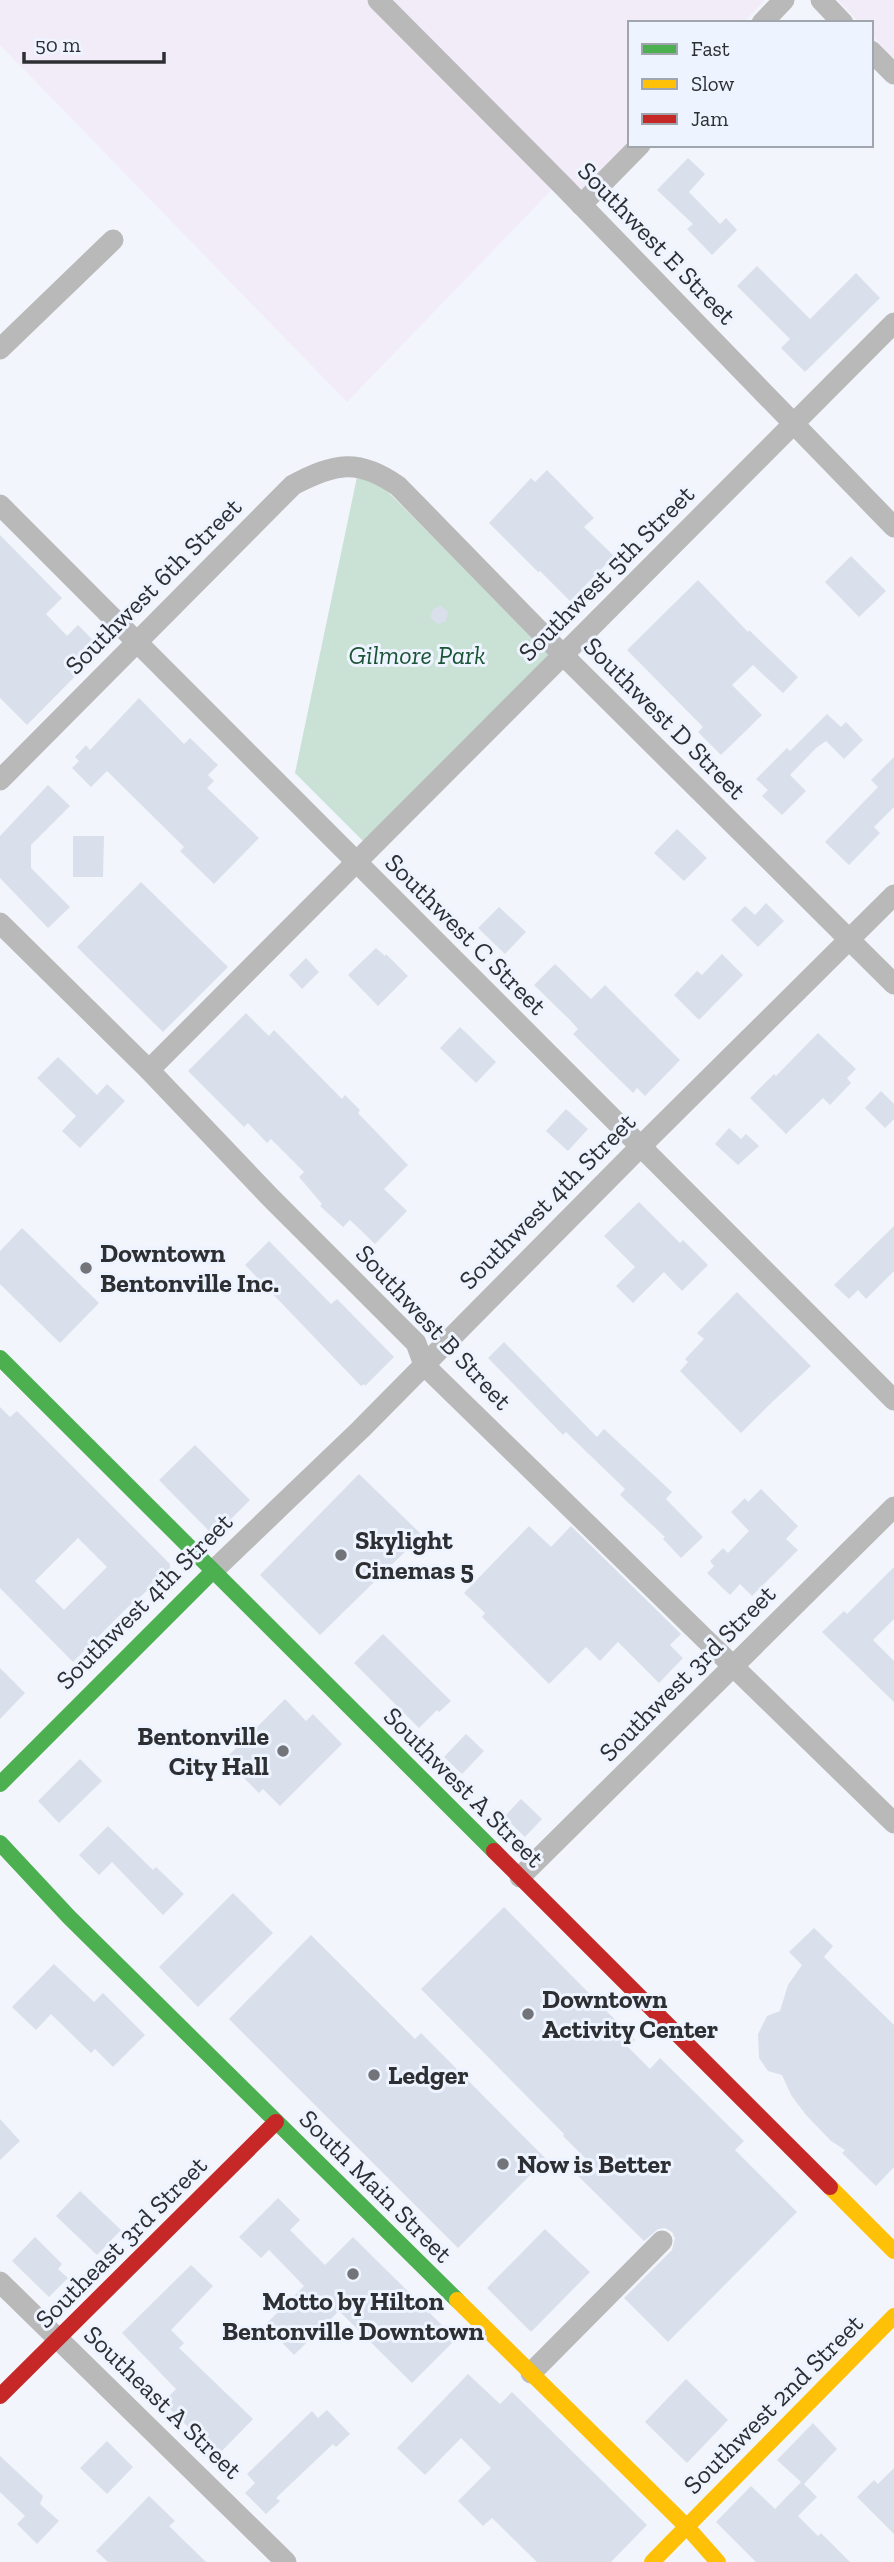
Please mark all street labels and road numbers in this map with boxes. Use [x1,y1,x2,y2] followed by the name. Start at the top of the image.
[571,155,743,331] street label: Southwest E Street
[511,478,701,668] street label: Southwest 5th Street
[58,491,248,681] street label: Southwest 6th Street
[577,630,753,806] street label: Southwest D Street
[378,846,554,1022] street label: Southwest C Street
[452,1106,642,1296] street label: Southwest 4th Street
[349,1238,519,1417] street label: Southwest B Street
[49,1506,239,1696] street label: Southwest 4th Street
[592,1578,782,1768] street label: Southwest 3rd Street
[377,1700,551,1874] street label: Southwest A Street
[293,2103,459,2269] street label: South Main Street
[28,2149,214,2335] street label: Southeast 3rd Street
[676,2307,870,2501] street label: Southwest 2nd Street
[77,2318,249,2486] street label: Southeast A Street

